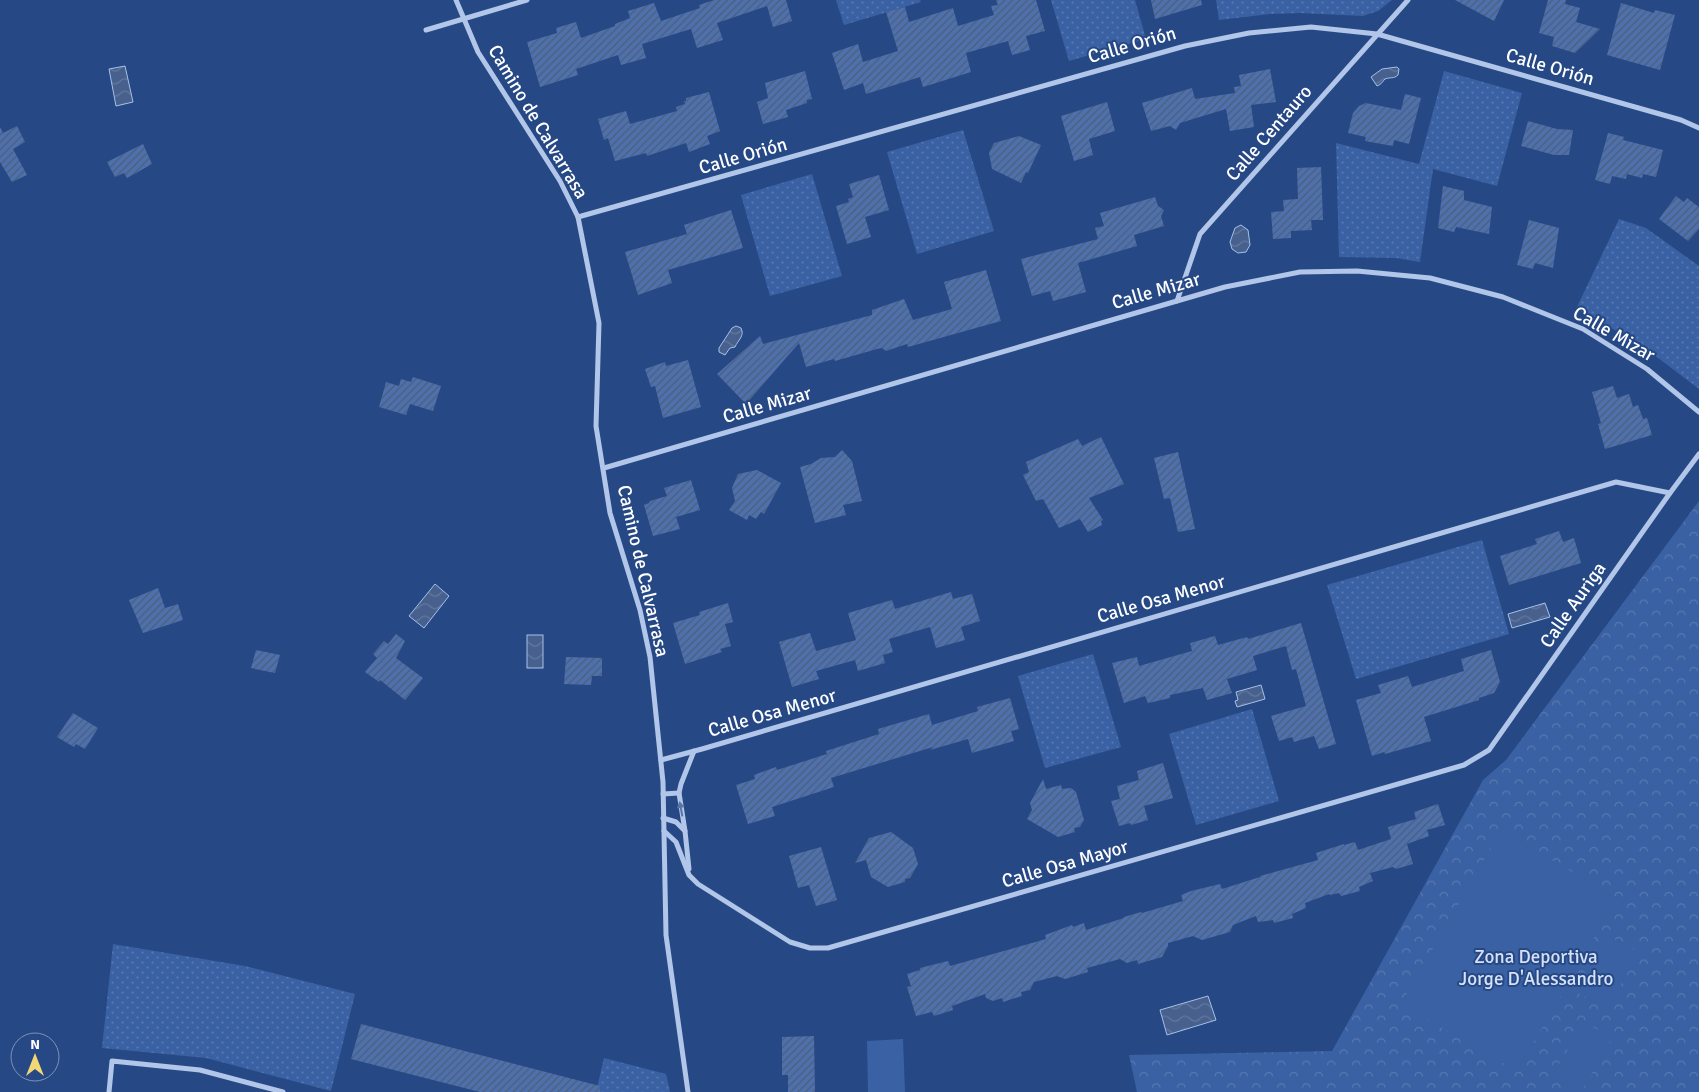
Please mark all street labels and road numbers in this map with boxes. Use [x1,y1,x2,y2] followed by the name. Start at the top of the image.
[1085,21,1179,69] street label: Calle Orión
[483,41,593,203] street label: Camino de Calvarrasa
[1503,43,1597,91] street label: Calle Orión
[1221,80,1317,186] street label: Calle Centauro
[696,132,790,180] street label: Calle Orión
[1109,267,1203,315] street label: Calle Mizar
[1569,301,1659,367] street label: Calle Mizar
[720,381,814,429] street label: Calle Mizar
[612,483,674,659] street label: Camino de Calvarrasa
[1535,557,1611,653] street label: Calle Auriga
[1094,569,1228,629] street label: Calle Osa Menor
[705,683,839,743] street label: Calle Osa Menor
[999,835,1131,893] street label: Calle Osa Mayor

